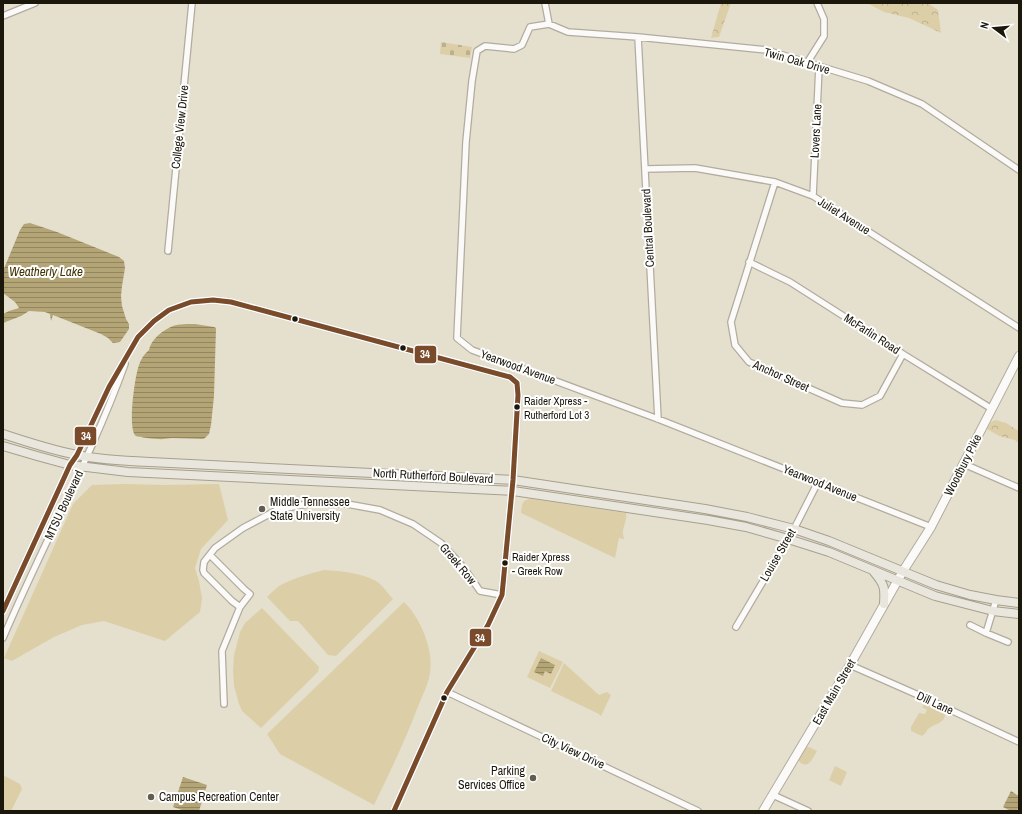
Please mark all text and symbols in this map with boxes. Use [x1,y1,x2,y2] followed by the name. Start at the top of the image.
[974,8,1014,48] north arrow
[977,20,992,30] text: N
[762,44,832,78] street label: Twin Oak Drive
[168,84,192,170] street label: College View Drive
[807,104,825,158] street label: Lovers Lane
[638,188,658,268] street label: Central Boulevard
[815,194,873,238] street label: Juliet Avenue
[9,263,83,280] water label: Weatherly Lake
[841,310,903,358] street label: McFarlin Road
[290,314,300,324] unlabelled marker
[398,343,408,353] unlabelled marker
[414,345,437,364] line badge: 34
[478,346,558,388] street label: Yearwood Avenue
[420,347,430,361] text: 34
[749,356,812,396] street label: Anchor Street
[524,394,589,422] place label: Raider Xpress - Rutherford Lot 3
[512,402,522,412] marker: Raider Xpress - Rutherford Lot 3
[74,426,97,446] line badge: 34
[81,429,91,443] text: 34
[941,431,985,499] street label: Woodbury Pike
[780,461,860,505] street label: Yearwood Avenue
[372,465,494,487] street label: North Rutherford Boulevard
[41,468,87,542] street label: MTSU Boulevard
[270,494,350,524] place label: Middle Tennessee State University
[257,504,267,514] marker: Middle Tennessee State University
[756,525,800,584] street label: Louise Street
[436,540,481,589] street label: Greek Row
[512,550,570,578] place label: Raider Xpress - Greek Row
[500,558,510,568] marker: Raider Xpress - Greek Row
[469,628,492,647] line badge: 34
[475,631,485,645] text: 34
[809,656,859,728] street label: East Main Street
[914,688,956,718] street label: Dill Lane
[439,693,449,703] unlabelled marker
[539,729,607,773] street label: City View Drive
[458,763,526,793] place label: Parking Services Office
[528,773,538,783] marker: Parking Services Office
[159,789,279,805] place label: Campus Recreation Center
[146,792,156,802] marker: Campus Recreation Center

